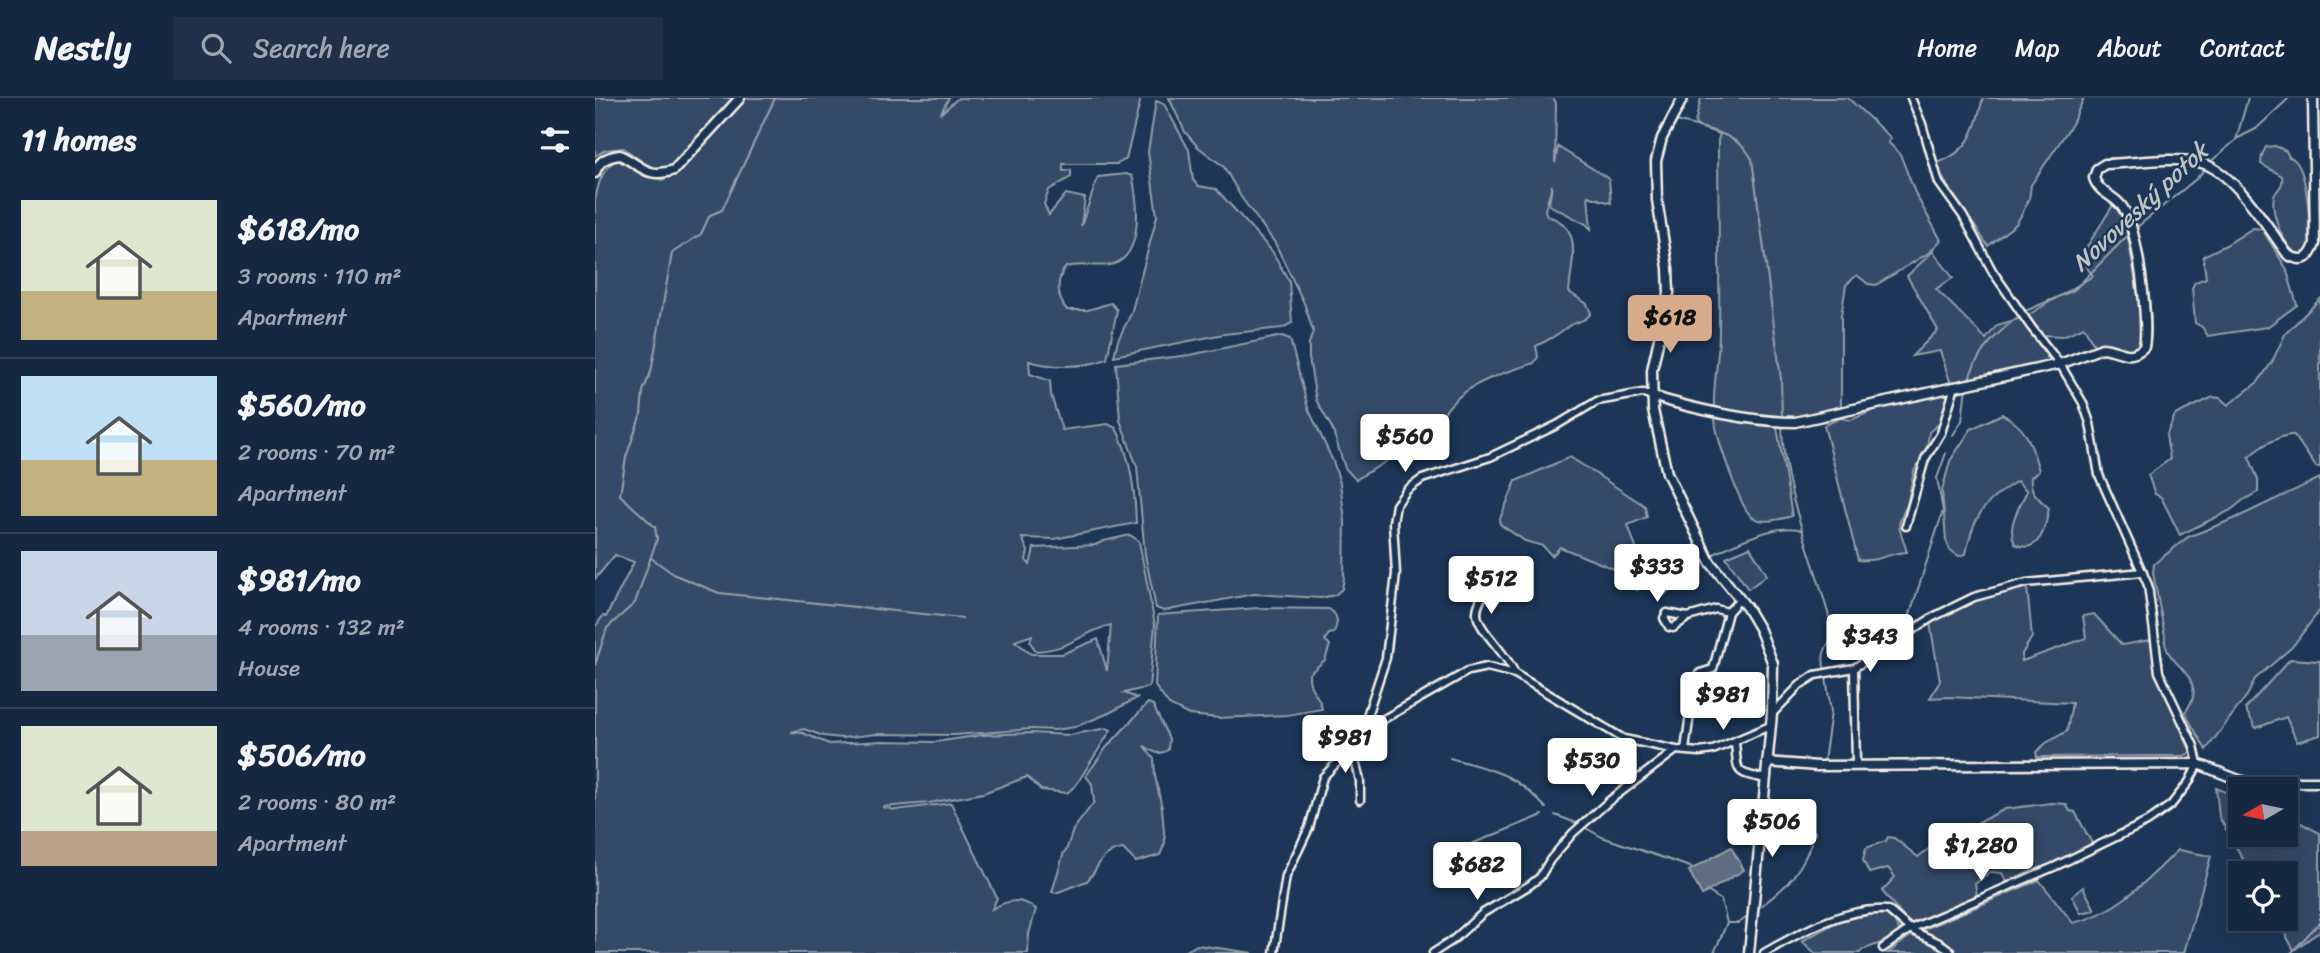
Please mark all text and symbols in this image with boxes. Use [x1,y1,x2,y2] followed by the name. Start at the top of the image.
[173,17,663,80] search box
[35,19,131,77] text: Nestly
[253,25,390,71] text: Search here
[1917,27,1977,69] text: Home
[2015,27,2059,69] text: Map
[2097,27,2162,69] text: About
[2200,27,2285,69] text: Contact
[197,29,235,67] icon: search
[21,113,136,167] text: 11 homes
[536,121,574,159] icon: filters
[2061,130,2221,282] water label: Novoveský potok
[238,202,359,256] text: $618/mo
[77,228,161,312] icon: home
[238,256,402,297] text: 3 rooms · 110 m²
[1629,296,1711,355] pin: $618
[238,297,347,338] text: Apartment
[1644,297,1696,338] text: $618
[238,378,366,432] text: $560/mo
[77,404,161,488] icon: home
[1364,414,1446,474] pin: $560
[1376,416,1434,457] text: $560
[238,432,396,473] text: 2 rooms · 70 m²
[238,473,347,514] text: Apartment
[1616,545,1698,604] pin: $333
[1630,546,1684,587] text: $333
[238,553,361,607] text: $981/mo
[1450,556,1532,616] pin: $512
[1465,558,1517,599] text: $512
[77,579,161,663] icon: home
[238,607,405,648] text: 4 rooms · 132 m²
[1829,614,1911,674] pin: $343
[1842,616,1898,657] text: $343
[238,648,300,689] text: House
[1682,672,1764,732] pin: $981
[1696,674,1750,715] text: $981
[1304,716,1386,775] pin: $981
[1318,717,1372,758] text: $981
[238,728,366,782] text: $506/mo
[1551,738,1633,798] pin: $530
[1564,740,1620,781] text: $530
[77,754,161,838] icon: home
[2228,777,2298,847] north arrow
[2228,777,2298,931] map controls
[238,782,396,823] text: 2 rooms · 80 m²
[1731,800,1813,859] pin: $506
[1743,801,1801,842] text: $506
[238,823,347,864] text: Apartment
[1924,824,2038,883] pin: $1,280
[1944,825,2018,866] text: $1,280
[1436,842,1518,902] pin: $682
[1449,844,1505,885] text: $682
[2228,861,2298,931] button: locate

